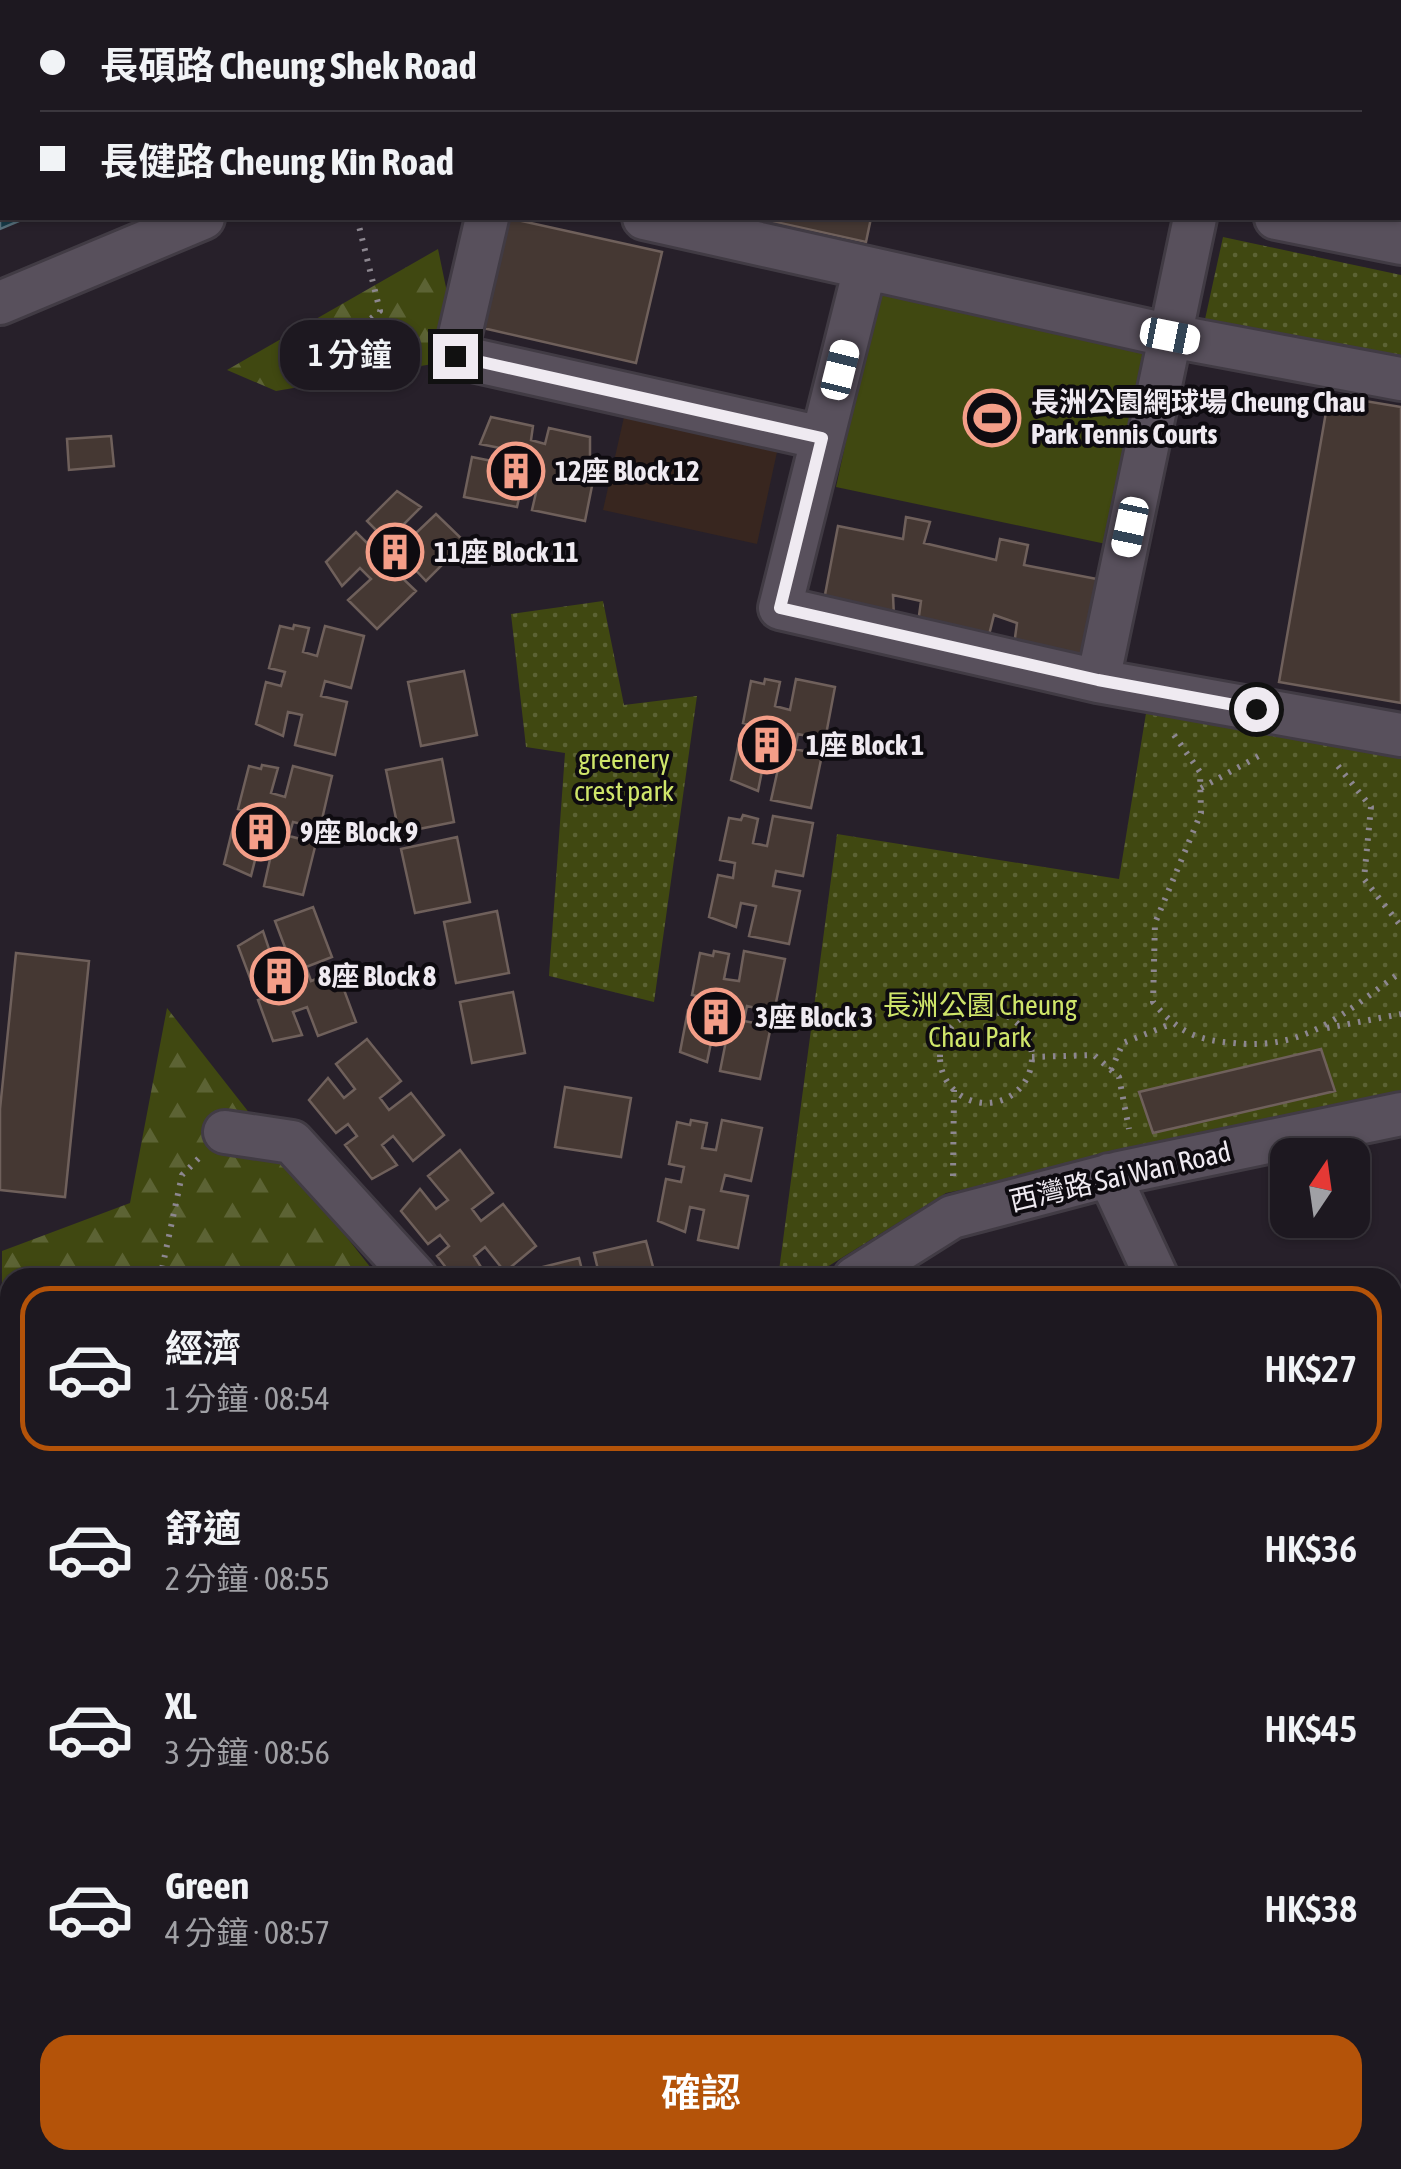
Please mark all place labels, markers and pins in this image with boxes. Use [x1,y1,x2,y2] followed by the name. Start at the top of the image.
[1031,386,1365,450] place label: 長洲公園網球場 Cheung Chau Park Tennis Courts
[962,388,1022,448] sports icon: 長洲公園網球場 Cheung Chau Park Tennis Courts
[486,441,546,501] building icon: 12座 Block 12
[555,455,700,487] place label: 12座 Block 12
[365,522,425,582] building icon: 11座 Block 11
[434,536,579,568] place label: 11座 Block 11
[737,715,797,775] building icon: 1座 Block 1
[806,729,924,761] place label: 1座 Block 1
[231,802,291,862] building icon: 9座 Block 9
[300,816,418,848] place label: 9座 Block 9
[249,946,309,1006] building icon: 8座 Block 8
[318,960,436,992] place label: 8座 Block 8
[686,987,746,1047] building icon: 3座 Block 3
[755,1001,873,1033] place label: 3座 Block 3

